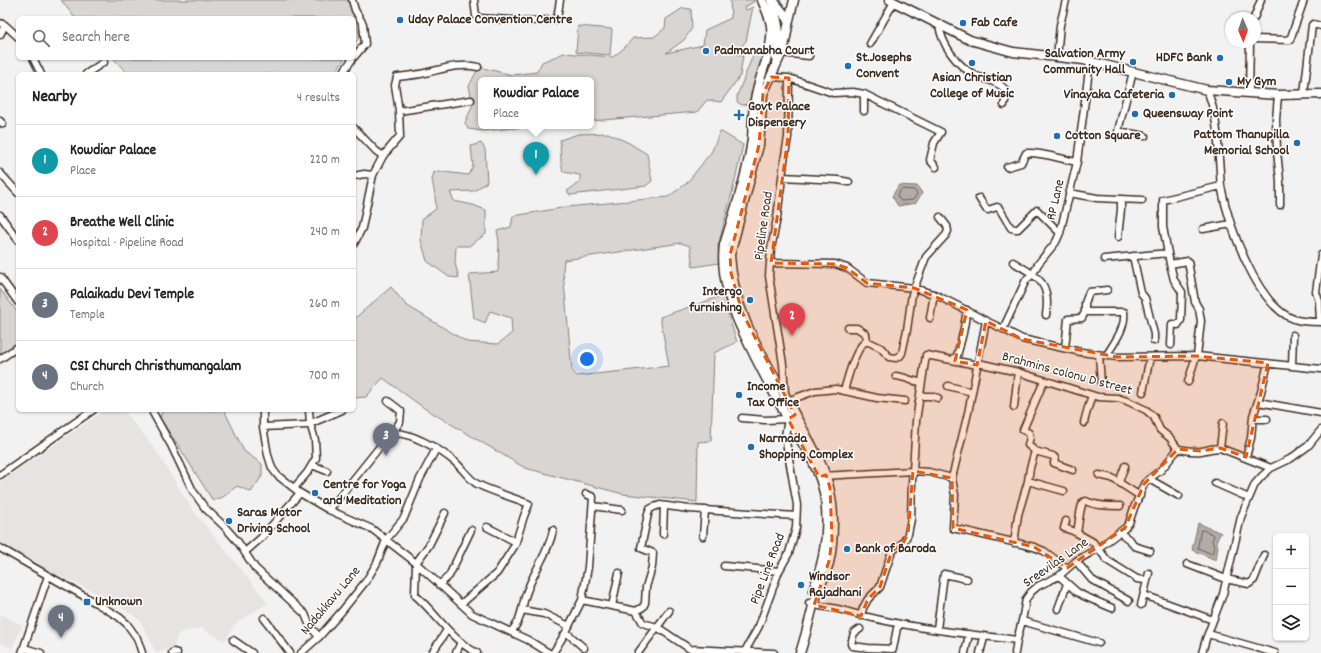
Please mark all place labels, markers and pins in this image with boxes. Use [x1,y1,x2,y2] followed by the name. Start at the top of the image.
[408,10,572,30] place label: Uday Palace Convention Centre
[971,13,1018,33] place label: Fab Cafe
[395,15,405,25] marker: Uday Palace Convention Centre
[958,18,968,28] marker: Fab Cafe
[714,41,815,61] place label: Padmanabha Court
[1043,44,1126,80] place label: Salvation Army Community Hall
[701,46,711,56] marker: Padmanabha Court
[856,48,912,84] place label: St.Josephs Convent
[1156,48,1212,68] place label: HDFC Bank
[1215,53,1225,63] marker: HDFC Bank
[1128,57,1138,67] marker: Salvation Army Community Hall
[967,58,977,68] marker: Asian Christian College of Music
[843,61,853,71] marker: St.Josephs Convent
[930,68,1014,104] place label: Asian Christian College of Music
[1237,72,1277,92] place label: My Gym
[1224,77,1234,87] marker: My Gym
[1064,85,1165,105] place label: Vinayaka Cafeteria
[1167,90,1177,100] marker: Vinayaka Cafeteria
[748,97,810,133] place label: Govt Palace Dispensery
[1143,104,1234,124] place label: Queensway Point
[733,109,745,121] marker: Govt Palace Dispensery
[1130,109,1140,119] marker: Queensway Point
[1193,125,1290,161] place label: Pattom Thanupilla Memorial School
[1065,126,1141,146] place label: Cotton Square
[1052,131,1062,141] marker: Cotton Square
[1292,138,1302,148] marker: Pattom Thanupilla Memorial School
[523,142,549,175] pin: 1
[688,282,742,318] place label: Intergo furnishing
[745,295,755,305] marker: Intergo furnishing
[779,303,805,336] pin: 2
[747,377,799,413] place label: Income Tax Office
[734,390,744,400] marker: Income Tax Office
[373,423,399,456] pin: 3
[759,429,854,465] place label: Narmada Shopping Complex
[746,442,756,452] marker: Narmada Shopping Complex
[323,475,407,511] place label: Centre for Yoga and Meditation
[310,488,320,498] marker: Centre for Yoga and Meditation
[237,503,311,539] place label: Saras Motor Driving School
[224,516,234,526] marker: Saras Motor Driving School
[855,539,937,559] place label: Bank of Baroda
[842,544,852,554] marker: Bank of Baroda
[809,567,862,603] place label: Windsor Rajadhani
[796,580,806,590] marker: Windsor Rajadhani
[95,592,143,612] place label: Unknown
[82,597,92,607] marker: Unknown
[48,605,74,638] pin: 4

